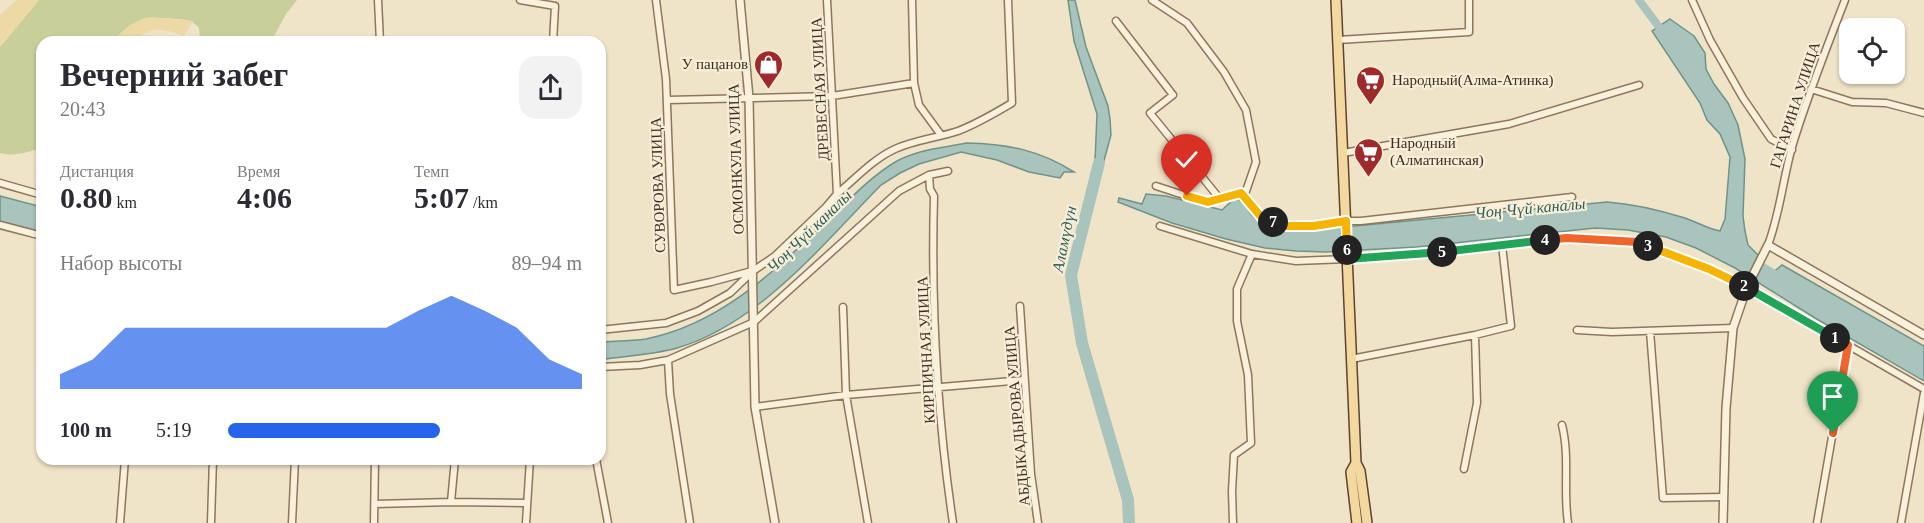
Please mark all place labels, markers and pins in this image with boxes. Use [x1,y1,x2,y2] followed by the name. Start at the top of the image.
[753,48,785,90] shop icon: У пацанов
[682,56,748,72] place label: У пацанов
[1355,64,1387,106] supermarket icon: Народный(Алма-Атинка)
[1392,72,1554,89] place label: Народный(Алма-Атинка)
[1161,134,1212,196] pin
[1390,135,1484,169] place label: Народный (Алматинская)
[1353,136,1385,178] supermarket icon: Народный (Алматинская)
[1258,207,1288,237] pin: 7
[1530,225,1560,255] pin: 4
[1633,231,1663,261] pin: 3
[1332,235,1362,265] pin: 6
[1427,237,1457,267] pin: 5
[1729,271,1759,301] pin: 2
[1820,323,1850,353] pin: 1
[1807,371,1858,433] pin

